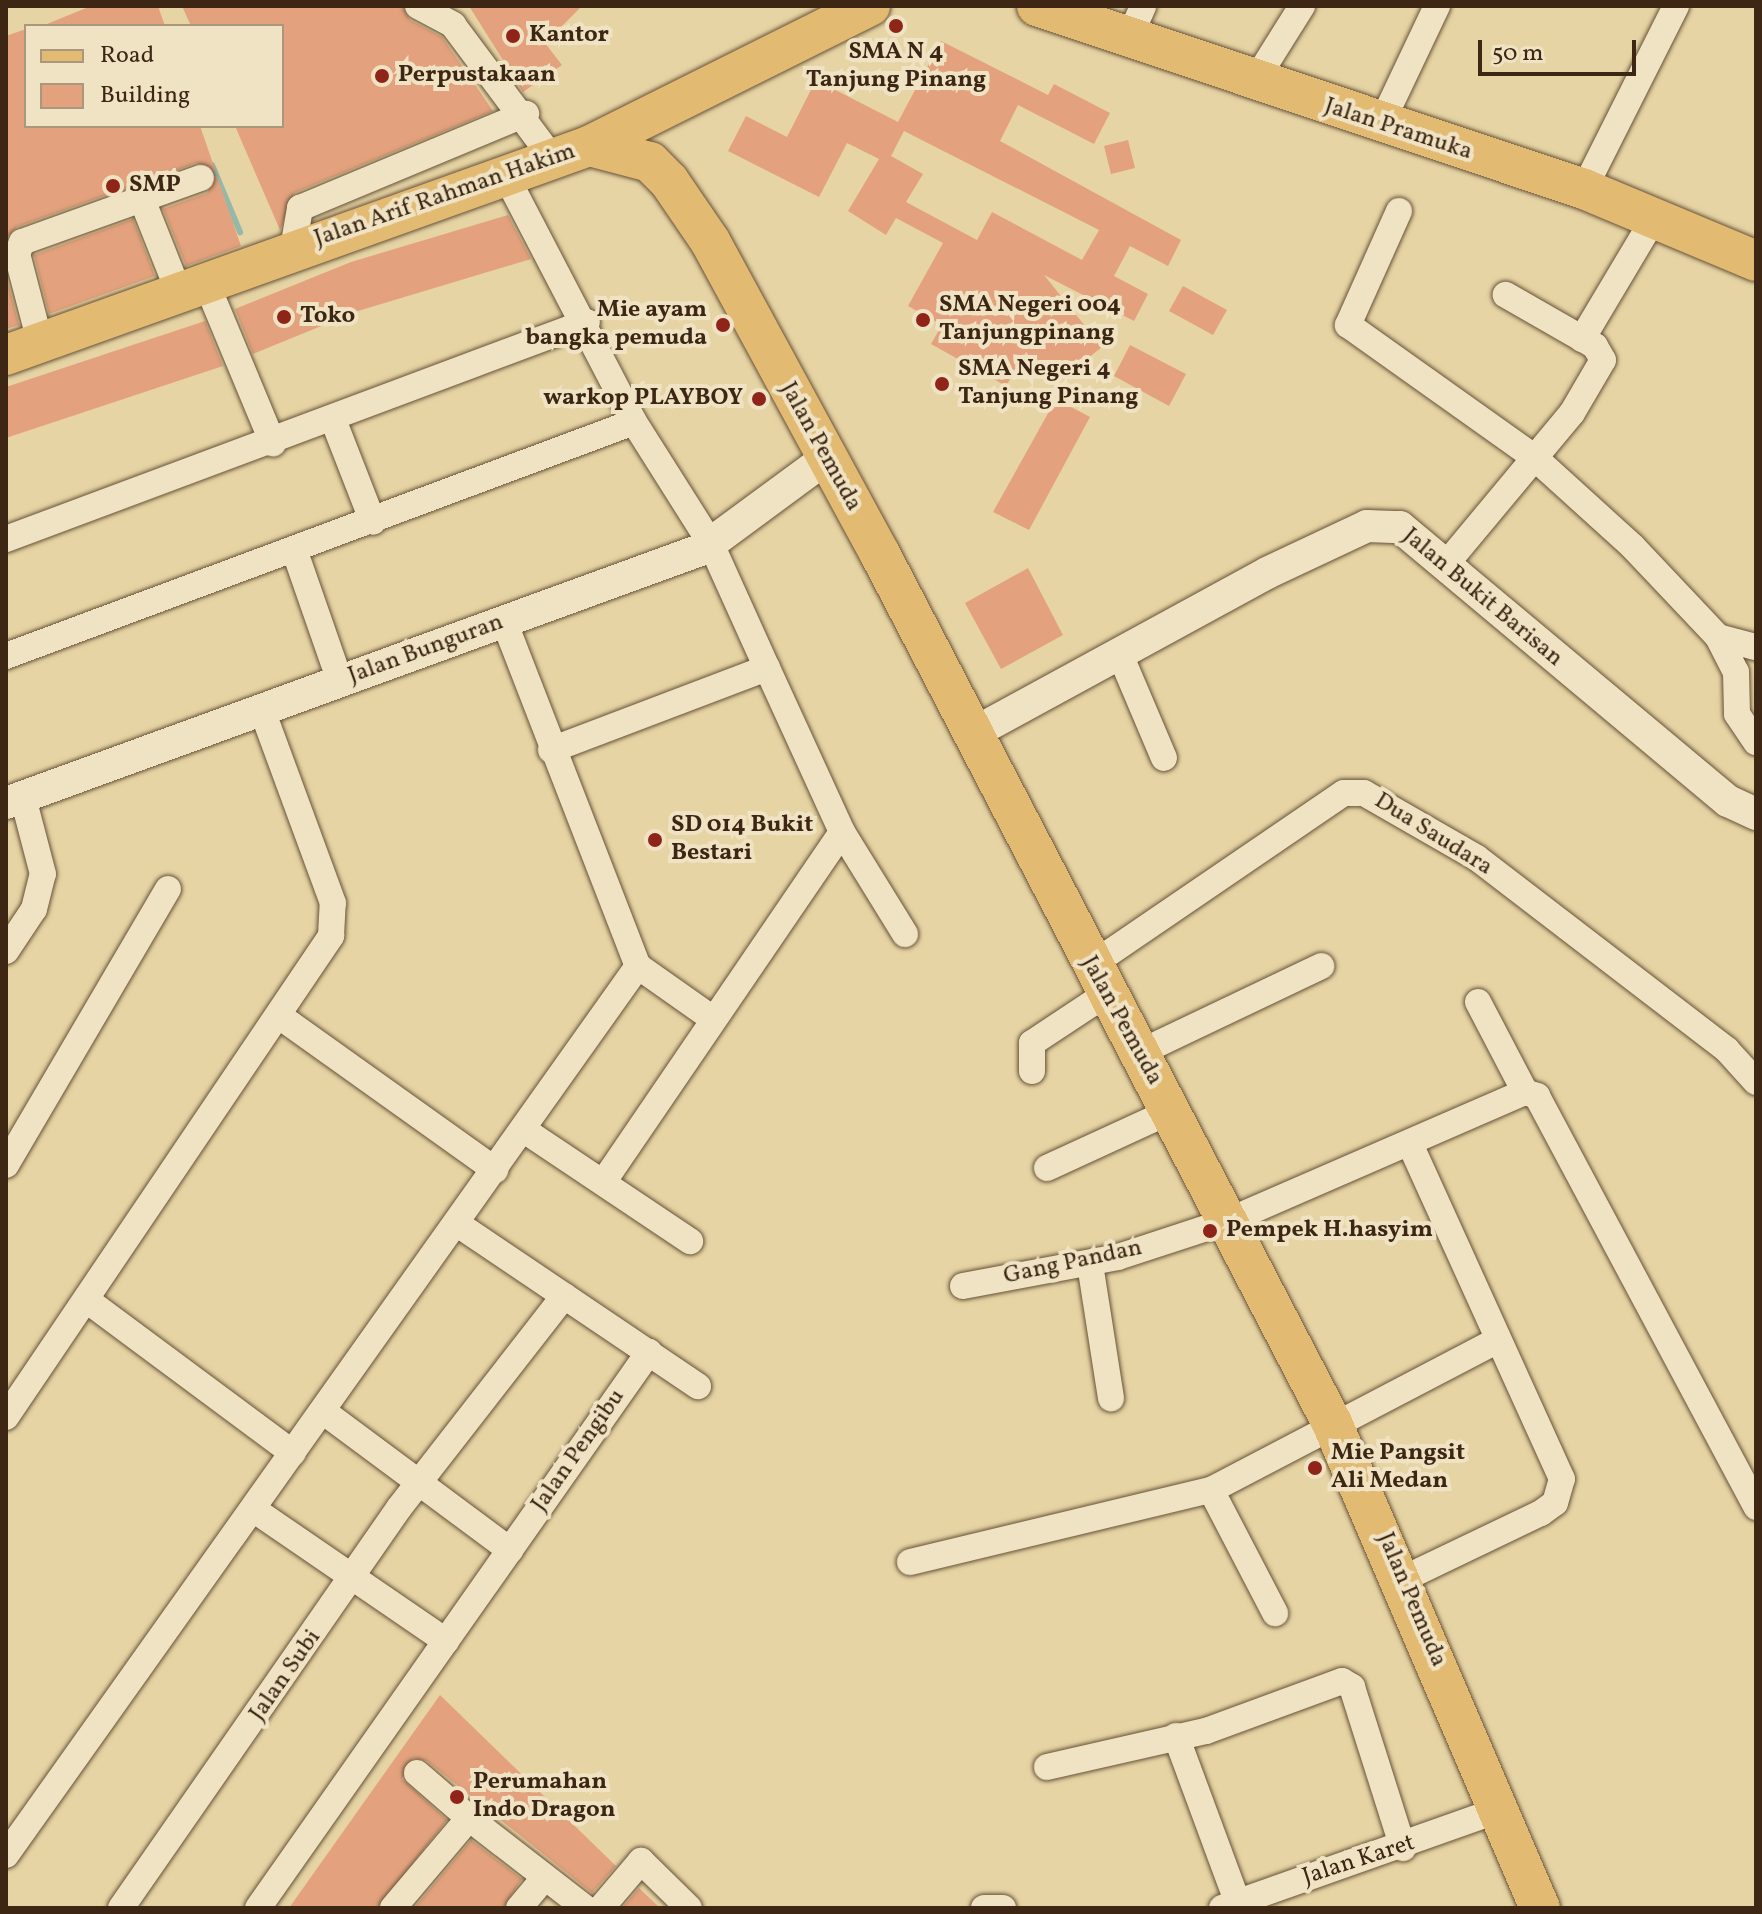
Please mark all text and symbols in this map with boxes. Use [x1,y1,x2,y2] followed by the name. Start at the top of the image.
[887,17,905,35] marker: SMA N 4 Tanjung Pinang
[529,22,609,50] place label: Kantor
[24,24,284,128] legend
[1482,24,1640,74] scale bar
[504,27,522,45] marker: Kantor
[1492,37,1544,71] text: 50 m
[100,39,154,73] text: Road
[806,39,986,95] place label: SMA N 4 Tanjung Pinang
[398,62,556,90] place label: Perpustakaan
[373,67,391,85] marker: Perpustakaan
[100,79,190,113] text: Building
[1320,93,1476,167] street label: Jalan Pramuka
[312,138,578,254] street label: Jalan Arif Rahman Hakim
[129,172,181,200] place label: SMP
[104,177,122,195] marker: SMP
[939,292,1121,348] place label: SMA Negeri 004 Tanjungpinang
[525,297,707,353] place label: Mie ayam bangka pemuda
[300,303,355,331] place label: Toko
[275,308,293,326] marker: Toko
[914,311,932,329] marker: SMA Negeri 004 Tanjungpinang
[714,316,732,334] marker: Mie ayam bangka pemuda
[958,356,1139,412] place label: SMA Negeri 4 Tanjung Pinang
[933,375,951,393] marker: SMA Negeri 4 Tanjung Pinang
[773,377,867,517] street label: Jalan Pemuda
[543,385,743,413] place label: warkop PLAYBOY
[750,390,768,408] marker: warkop PLAYBOY
[1396,522,1568,674] street label: Jalan Bukit Barisan
[344,609,508,691] street label: Jalan Bunguran
[1369,787,1497,883] street label: Dua Saudara
[671,812,813,868] place label: SD 014 Bukit Bestari
[646,831,664,849] marker: SD 014 Bukit Bestari
[1074,951,1168,1091] street label: Jalan Pemuda
[1226,1217,1433,1245] place label: Pempek H.hasyim
[1201,1222,1219,1240] marker: Pempek H.hasyim
[1001,1234,1145,1292] street label: Gang Pandan
[526,1384,632,1518] street label: Jalan Pengibu
[1331,1440,1465,1496] place label: Mie Pangsit Ali Medan
[1306,1459,1324,1477] marker: Mie Pangsit Ali Medan
[1370,1528,1452,1672] street label: Jalan Pemuda
[244,1625,328,1727] street label: Jalan Subi
[473,1769,615,1825] place label: Perumahan Indo Dragon
[448,1788,466,1806] marker: Perumahan Indo Dragon
[1299,1829,1419,1893] street label: Jalan Karet

